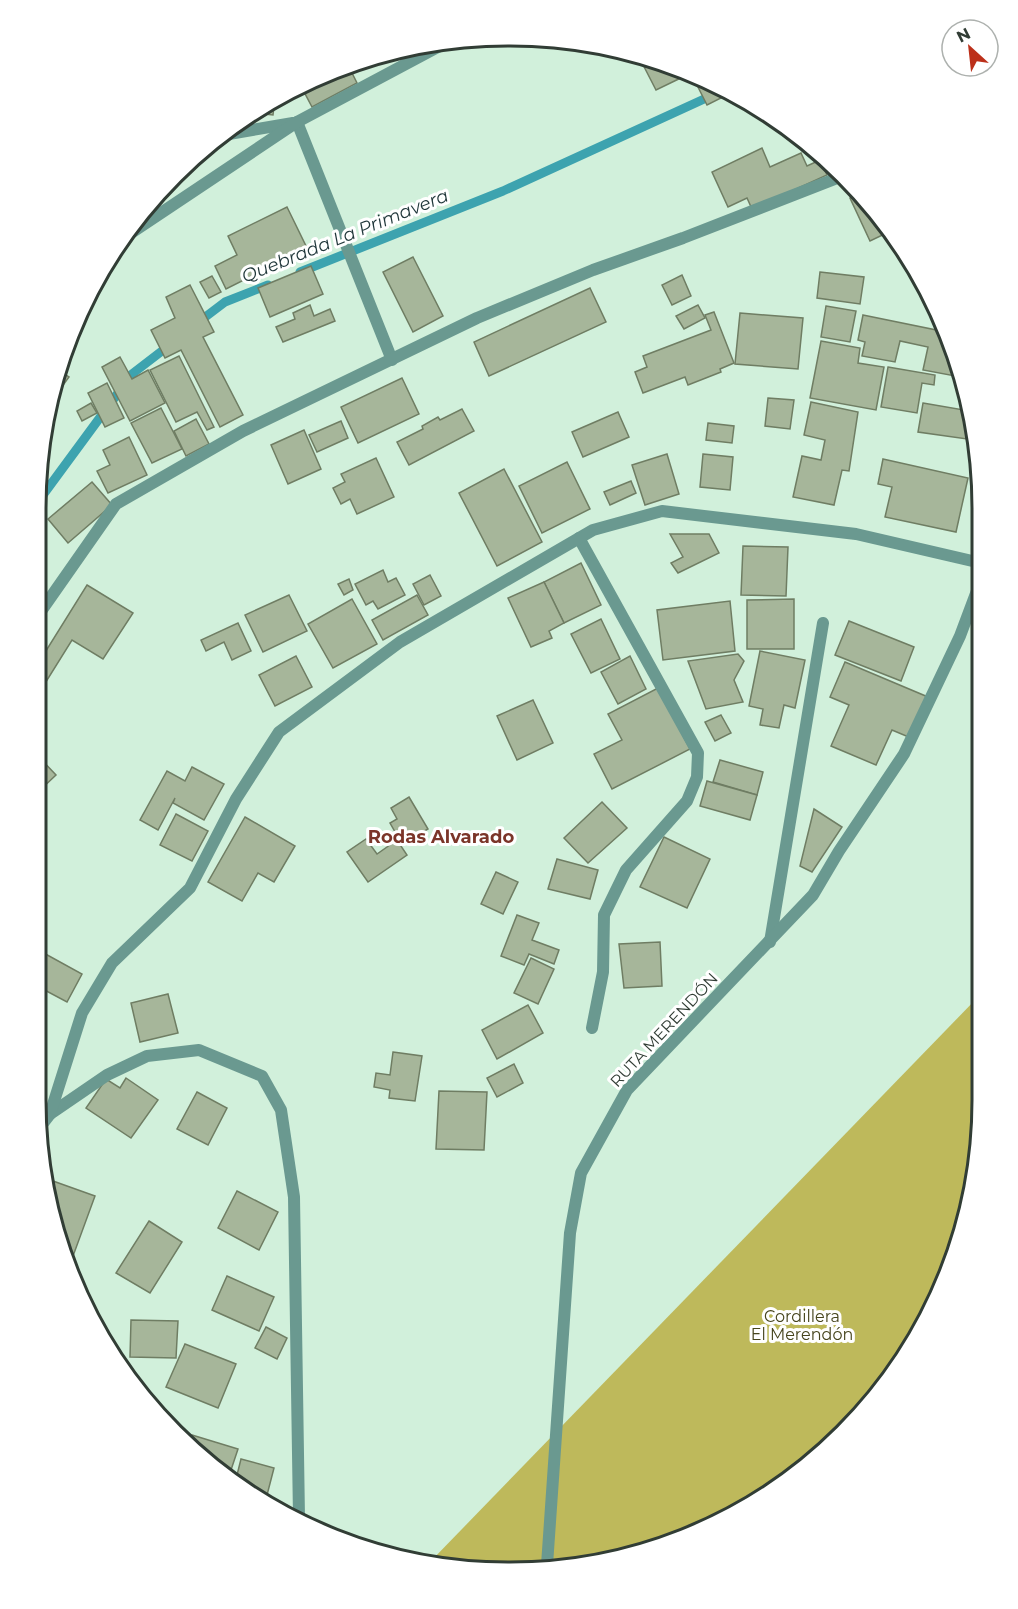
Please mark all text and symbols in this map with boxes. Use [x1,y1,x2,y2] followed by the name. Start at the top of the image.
[940,18,1000,78] north arrow
[953,24,973,46] text: N
[238,184,452,288] water label: Quebrada La Primavera
[368,826,514,848] district label: Rodas Alvarado
[606,969,722,1091] street label: RUTA MERENDÓN
[751,1307,853,1344] park label: Cordillera El Merendón

